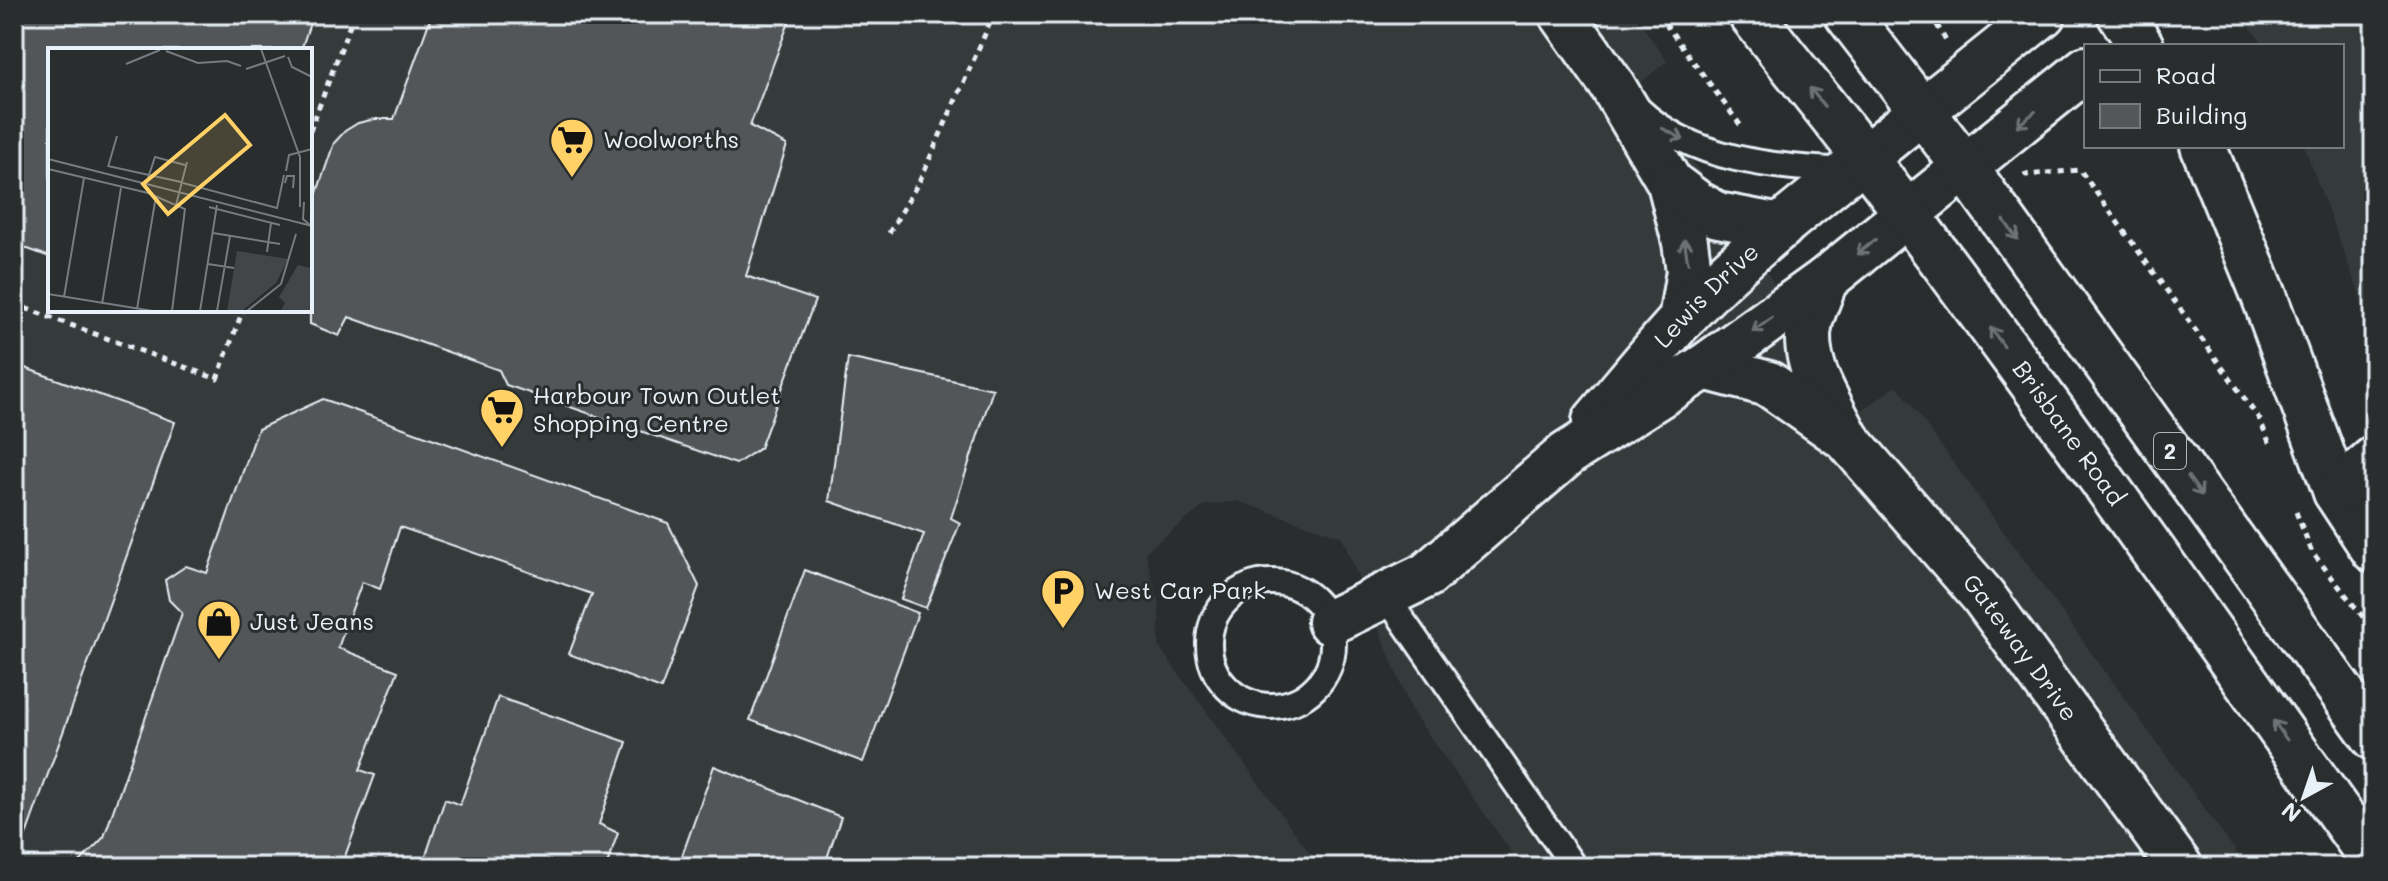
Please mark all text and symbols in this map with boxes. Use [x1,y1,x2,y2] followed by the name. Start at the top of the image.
[2084,44,2344,148] legend
[48,48,312,312] inset map
[2156,59,2216,90] text: Road
[1808,88,1826,108] one-way arrow
[2156,99,2247,130] text: Building
[2016,110,2037,128] one-way arrow
[548,116,596,179] supermarket icon: Woolworths
[603,123,739,154] place label: Woolworths
[1661,126,1684,142] one-way arrow
[2002,219,2019,240] one-way arrow
[1646,235,1765,354] street label: Lewis Drive
[1856,238,1877,256] one-way arrow
[1678,239,1693,264] one-way arrow
[1752,317,1774,333] one-way arrow
[1989,327,2006,349] one-way arrow
[2007,354,2133,511] street label: Brisbane Road
[533,379,781,438] place label: Harbour Town Outlet Shopping Centre
[478,386,526,449] supermarket icon: Harbour Town Outlet Shopping Centre
[2154,433,2186,469] road number: 2
[2187,475,2203,497] one-way arrow
[1039,567,1087,630] parking icon: West Car Park
[1957,567,2086,727] street label: Gateway Drive
[1094,574,1266,605] place label: West Car Park
[195,598,243,661] shop icon: Just Jeans
[250,605,374,636] place label: Just Jeans
[2272,720,2288,742] one-way arrow
[2264,757,2344,837] north arrow
[2275,796,2307,829] text: N

